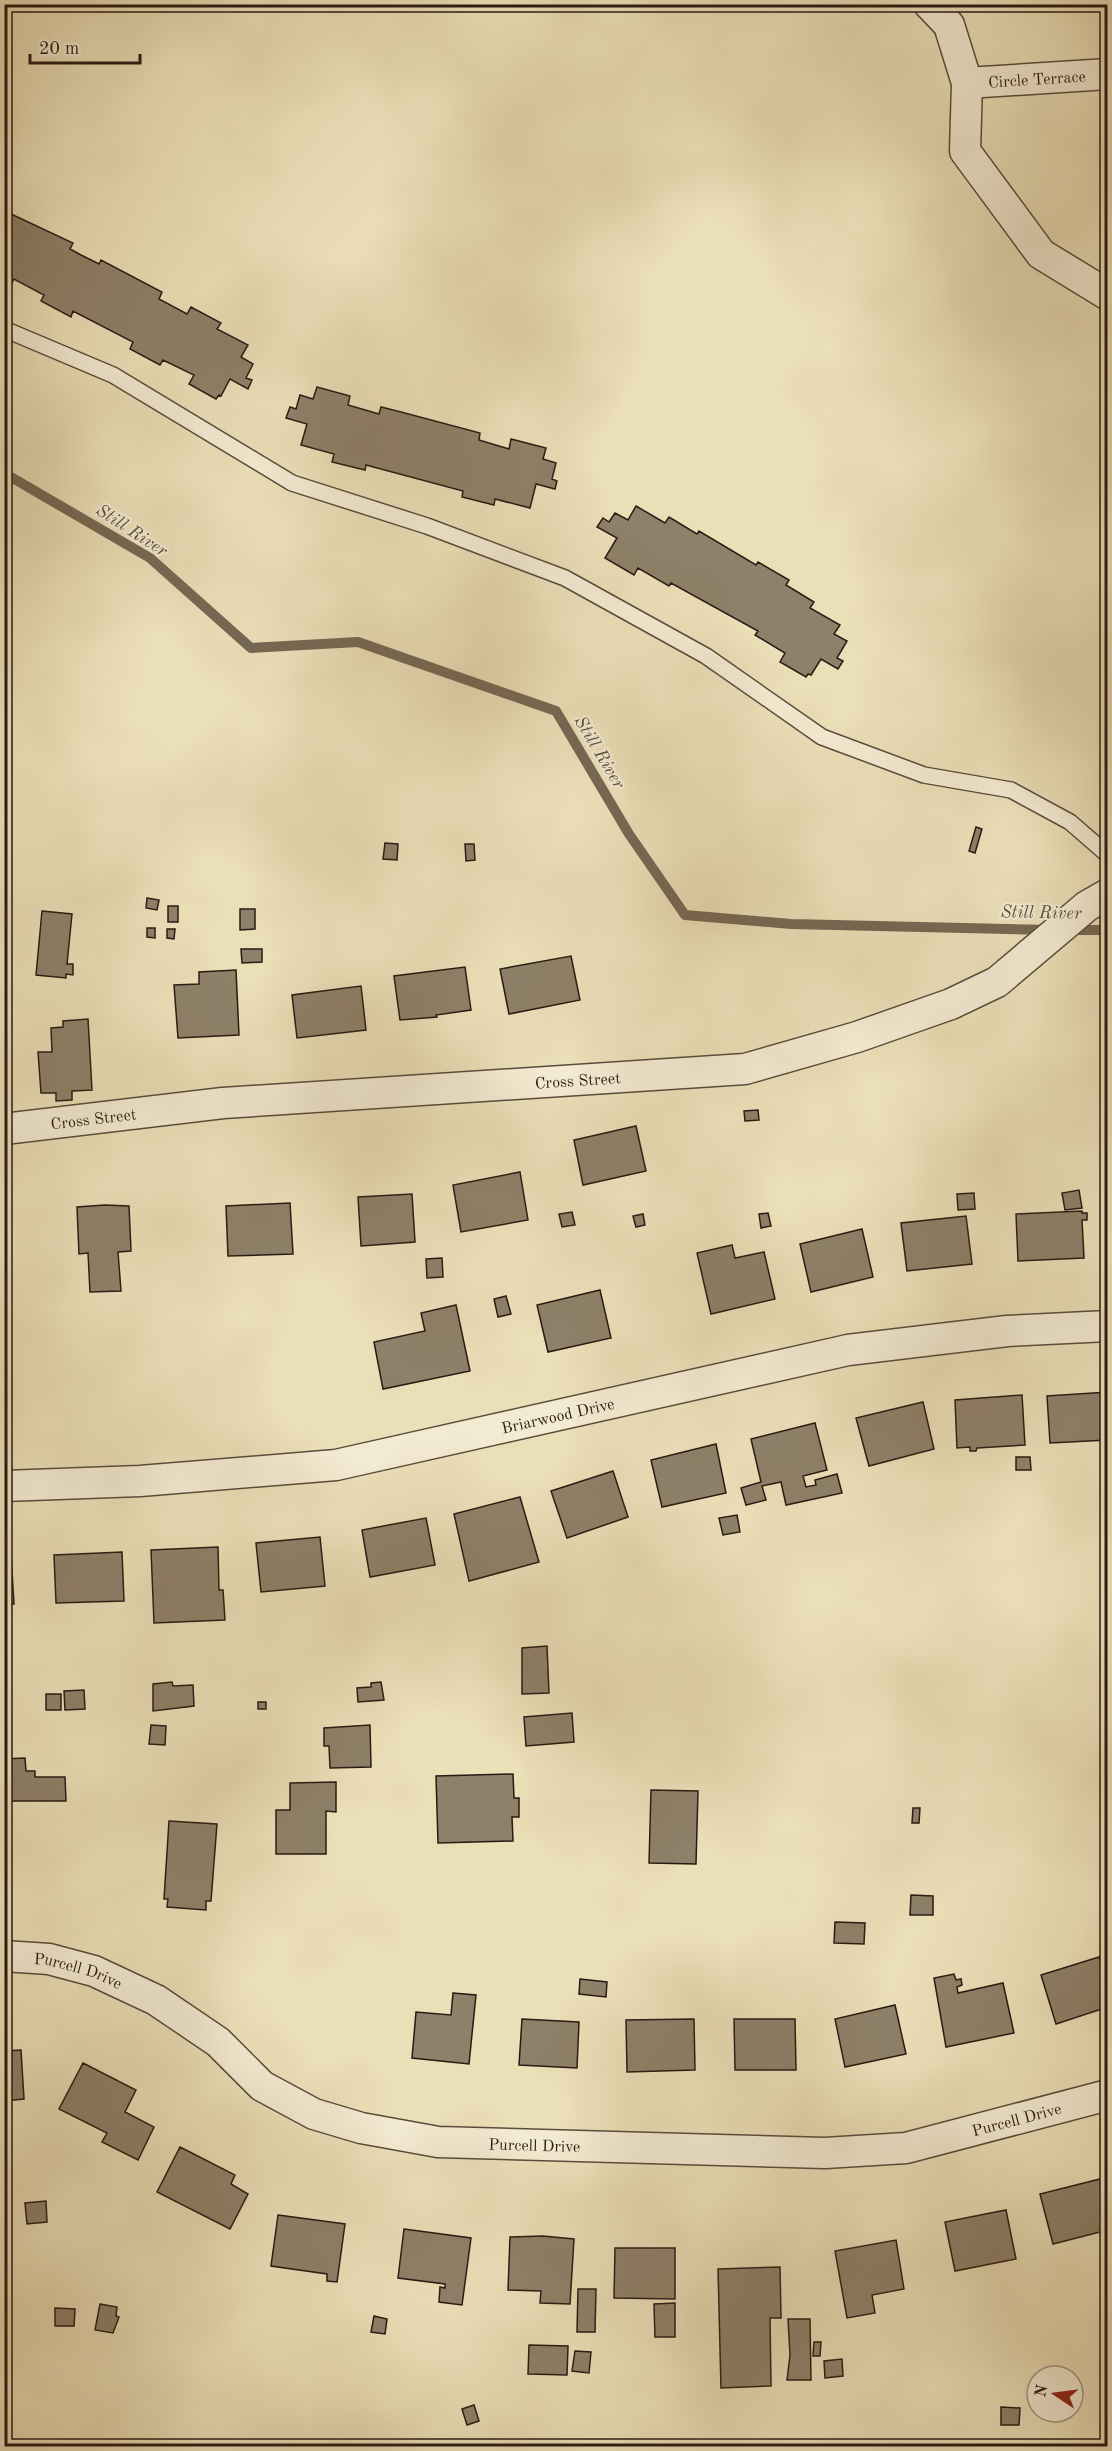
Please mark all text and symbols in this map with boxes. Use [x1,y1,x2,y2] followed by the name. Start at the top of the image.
[30,27,140,65] scale bar
[39,40,79,58] text: 20 m
[988,69,1086,92] street label: Circle Terrace
[93,501,171,561] water label: Still River
[571,713,628,793] water label: Still River
[1000,903,1083,923] water label: Still River
[534,1071,622,1093] street label: Cross Street
[50,1107,138,1133] street label: Cross Street
[500,1397,616,1438] street label: Briarwood Drive
[33,1952,124,1993] street label: Purcell Drive
[970,2102,1063,2140] street label: Purcell Drive
[488,2137,581,2156] street label: Purcell Drive
[1025,2364,1085,2424] north arrow
[1033,2383,1052,2399] text: N

